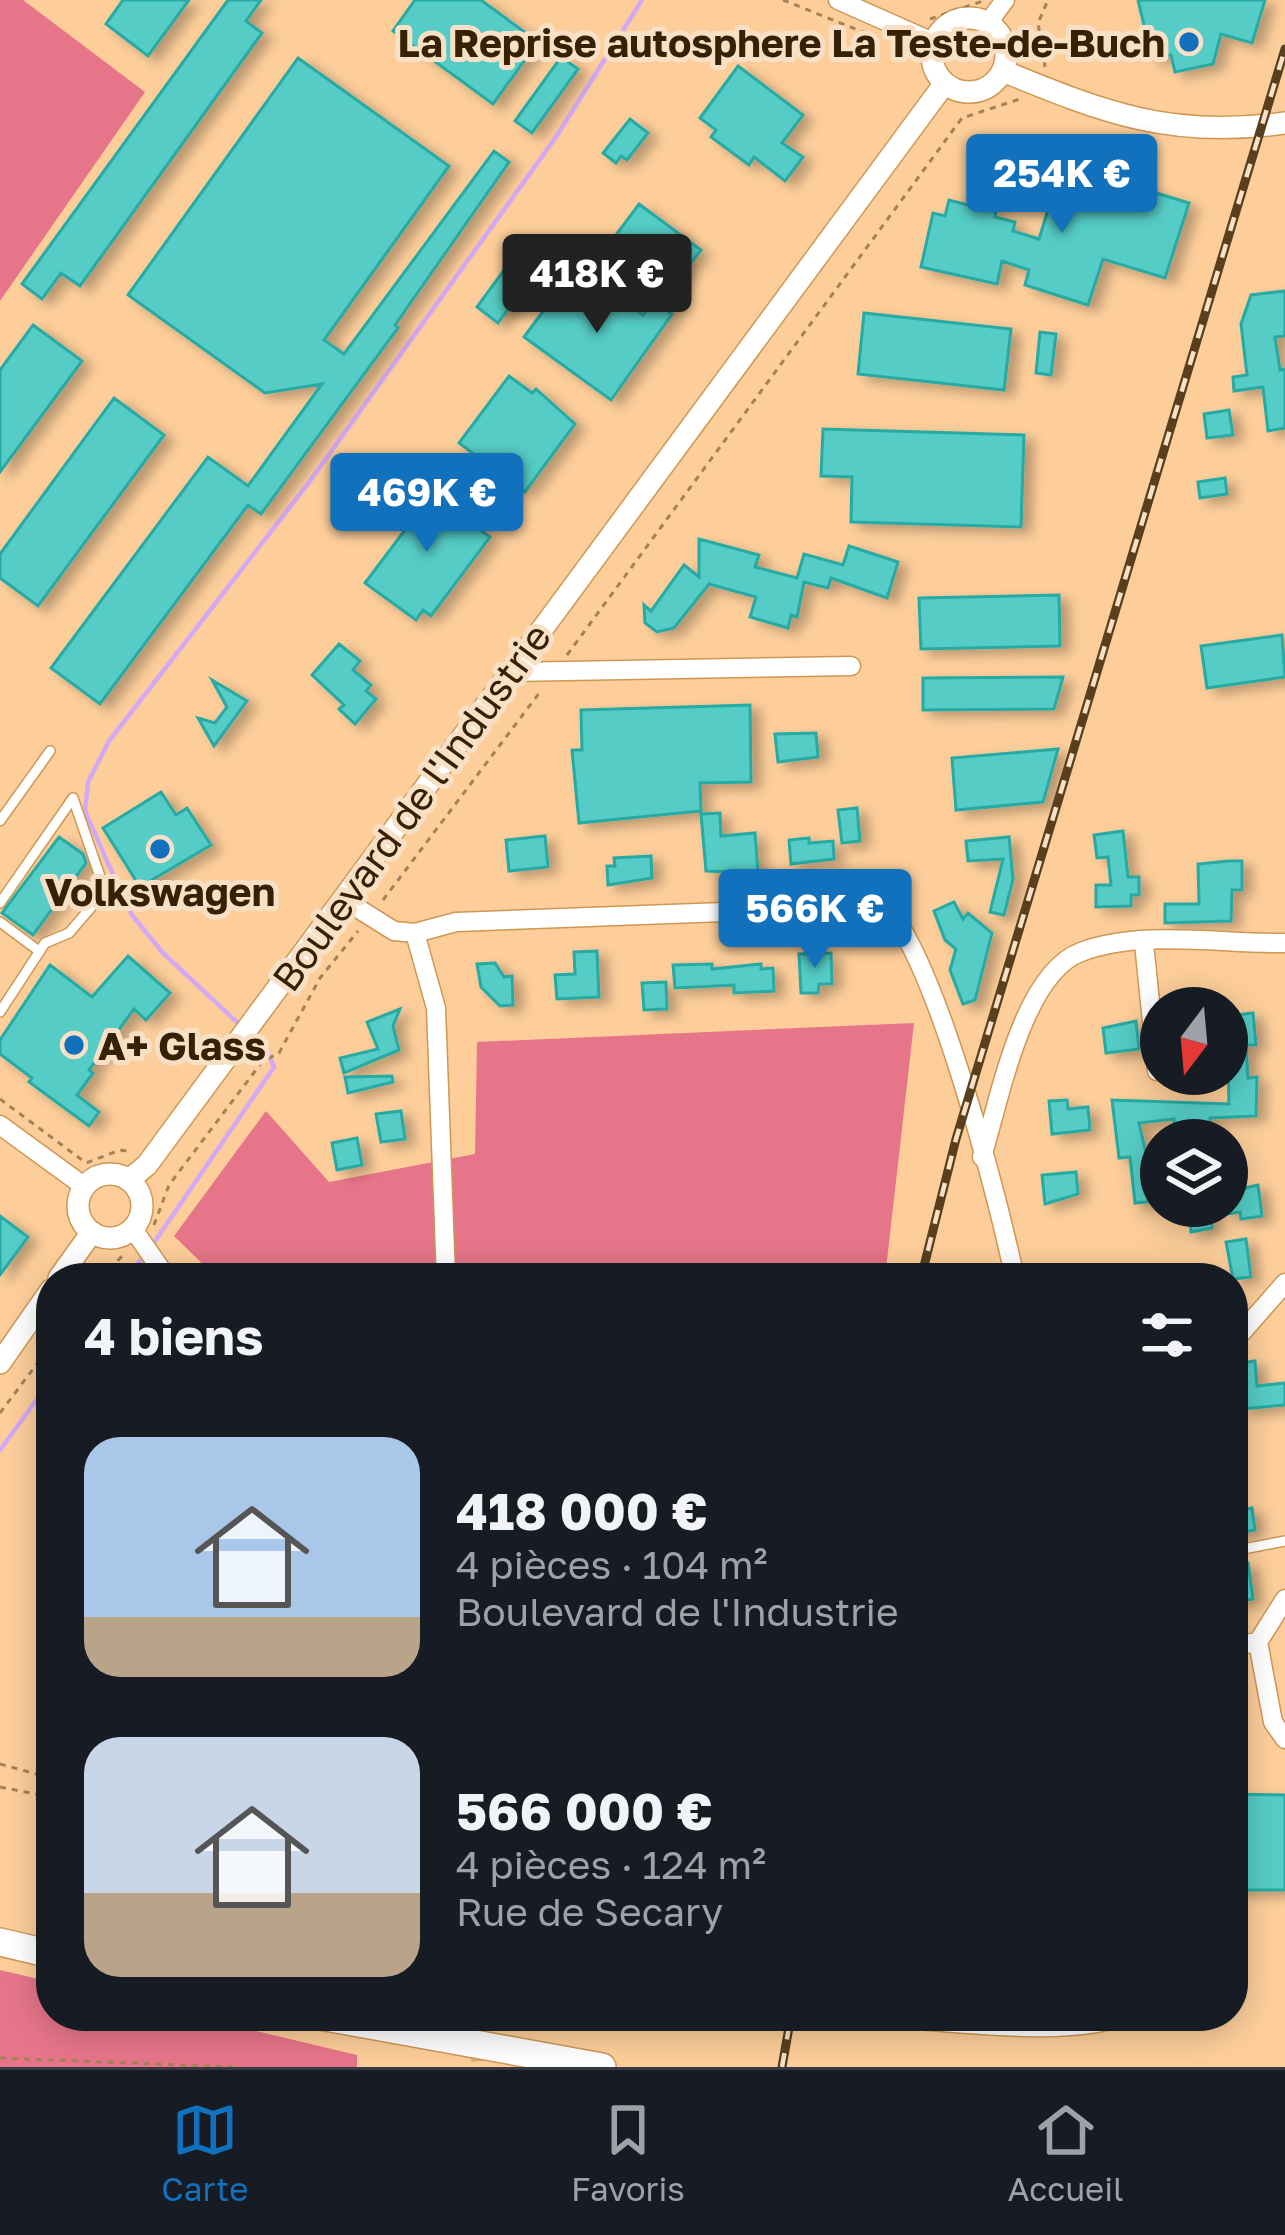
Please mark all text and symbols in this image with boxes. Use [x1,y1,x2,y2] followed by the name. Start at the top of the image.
[398,19,1165,66] place label: La Reprise autosphere La Teste-de-Buch
[1176,29,1202,55] marker: La Reprise autosphere La Teste-de-Buch
[964,134,1160,236] pin: 254K €
[993,149,1131,196] text: 254K €
[499,234,695,336] pin: 418K €
[530,249,664,296] text: 418K €
[329,453,525,555] pin: 469K €
[357,468,497,515] text: 469K €
[262,614,560,1000] street label: Boulevard de l'Industrie
[147,836,173,862] marker: Volkswagen
[45,868,275,915] place label: Volkswagen
[717,869,913,971] pin: 566K €
[746,884,884,931] text: 566K €
[1140,987,1248,1095] north arrow
[1140,987,1248,1227] map controls
[98,1022,266,1069] place label: A+ Glass
[61,1032,87,1058] marker: A+ Glass
[1140,1119,1248,1227] button: layers
[1134,1302,1200,1368] icon: filters
[84,1305,263,1366] text: 4 biens
[456,1480,708,1541] text: 418 000 €
[180,1485,324,1629] icon: home
[456,1541,768,1588] text: 4 pièces · 104 m²
[456,1588,899,1635] text: Boulevard de l'Industrie
[456,1780,713,1841] text: 566 000 €
[180,1785,324,1929] icon: home
[456,1841,766,1888] text: 4 pièces · 124 m²
[456,1888,723,1935] text: Rue de Secary
[161,2097,248,2208] tab: Carte
[571,2097,685,2208] tab: Favoris
[1007,2097,1124,2208] tab: Accueil

